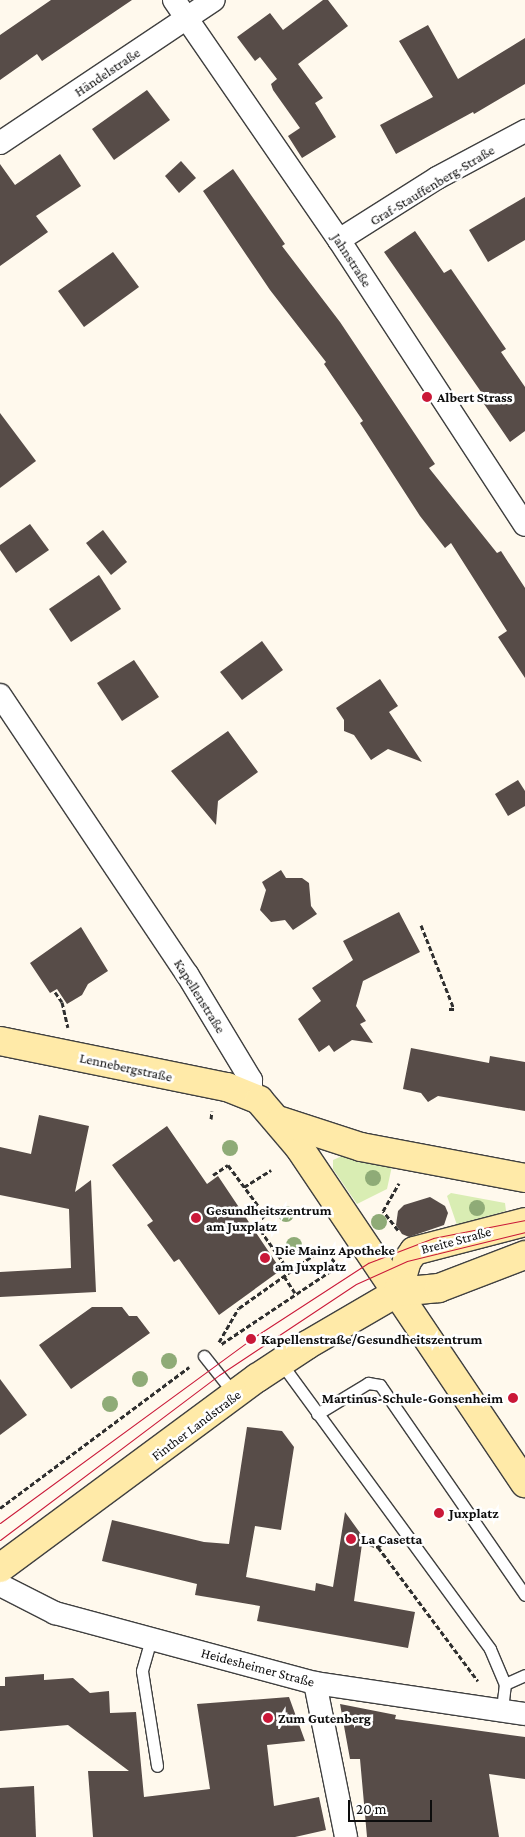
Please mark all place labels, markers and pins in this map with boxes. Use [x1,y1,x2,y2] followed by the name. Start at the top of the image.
[437,389,512,405] place label: Albert Strass
[421,391,433,403] marker: Albert Strass
[206,1202,331,1234] place label: Gesundheitszentrum am Juxplatz
[190,1212,202,1224] marker: Gesundheitszentrum am Juxplatz
[275,1242,395,1274] place label: Die Mainz Apotheke am Juxplatz
[259,1252,271,1264] marker: Die Mainz Apotheke am Juxplatz
[261,1331,482,1347] place label: Kapellenstraße/Gesundheitszentrum
[245,1333,257,1345] marker: Kapellenstraße/Gesundheitszentrum
[322,1390,503,1406] place label: Martinus-Schule-Gonsenheim
[507,1392,519,1404] marker: Martinus-Schule-Gonsenheim
[449,1505,499,1521] place label: Juxplatz
[433,1507,445,1519] marker: Juxplatz
[361,1531,422,1547] place label: La Casetta
[345,1533,357,1545] marker: La Casetta
[278,1710,371,1726] place label: Zum Gutenberg
[262,1712,274,1724] marker: Zum Gutenberg

